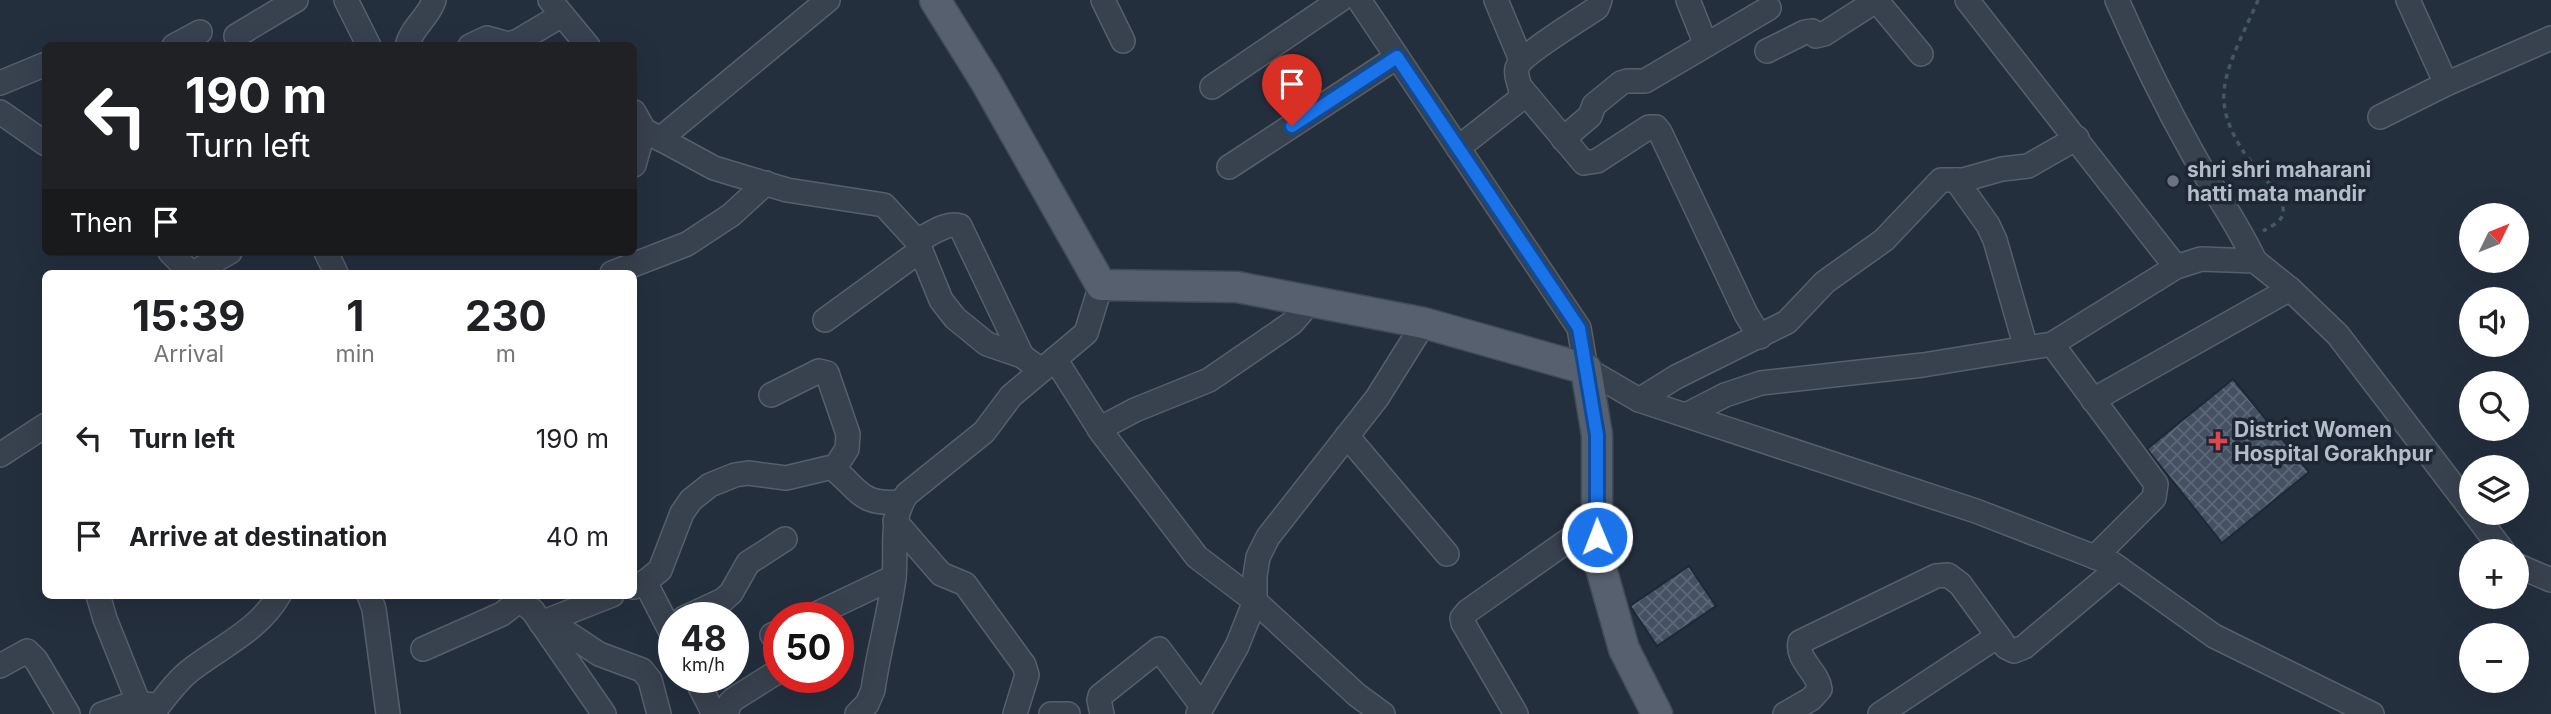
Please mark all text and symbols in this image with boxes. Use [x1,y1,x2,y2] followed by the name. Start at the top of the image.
[1262,54,1322,126] pin
[1273,65,1311,103] icon: arrive
[185,66,327,125] text: 190 m
[70,70,161,161] icon: left
[185,126,310,165] text: Turn left
[2187,157,2371,206] place label: shri shri maharani hatti mata mandir
[2165,173,2181,189] marker: shri shri maharani hatti mata mandir
[147,203,185,241] icon: arrive
[2459,203,2529,273] north arrow
[2459,203,2529,693] map controls
[70,207,133,238] text: Then
[2459,287,2529,357] button: sound
[132,290,245,341] text: 15:39
[346,290,364,341] text: 1
[465,290,547,341] text: 230
[153,340,224,368] text: Arrival
[336,340,375,368] text: min
[496,340,516,368] text: m
[2459,371,2529,441] button: search
[2234,417,2434,466] place label: District Women Hospital Gorakhpur
[70,419,108,457] icon: left
[129,423,235,454] text: Turn left
[536,423,609,454] text: 190 m
[2208,431,2228,451] marker: District Women Hospital Gorakhpur
[2459,455,2529,525] button: layers
[1560,500,1634,574] position arrow
[70,517,108,555] icon: arrive
[129,521,388,552] text: Arrive at destination
[546,521,609,552] text: 40 m
[2459,539,2529,609] button: +
[763,602,854,693] speed limit sign: 50
[680,617,727,659] text: 48
[2459,623,2529,693] button: −
[682,654,725,675] text: km/h

